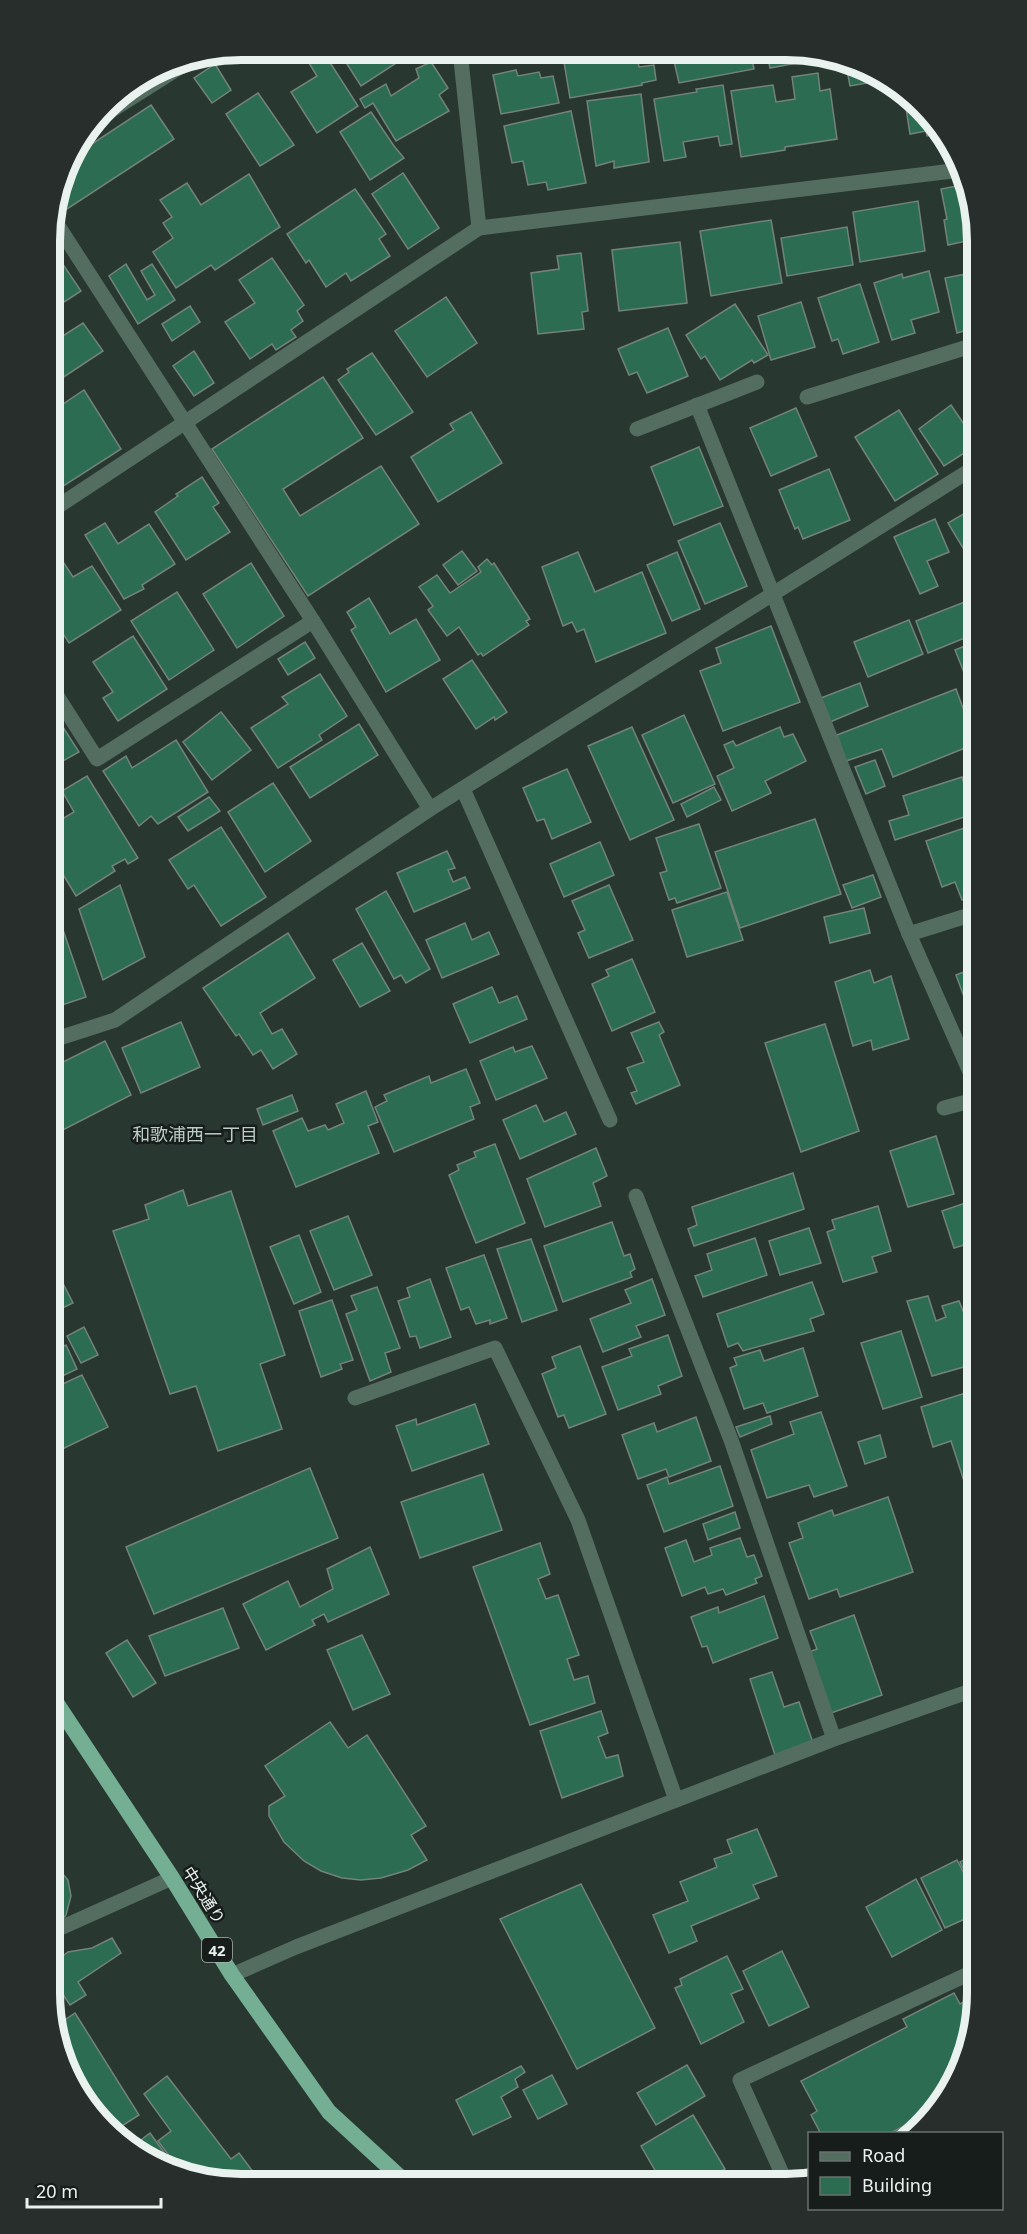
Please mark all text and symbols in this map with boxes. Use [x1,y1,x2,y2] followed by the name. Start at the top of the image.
[132,1122,258,1146] district label: 和歌浦西一丁目
[178,1862,230,1928] street label: 中央通り
[202,1938,232,1962] road number: 42
[808,2132,1003,2210] legend
[862,2143,905,2167] text: Road
[27,2171,160,2209] scale bar
[862,2173,932,2197] text: Building
[36,2179,78,2203] text: 20 m

